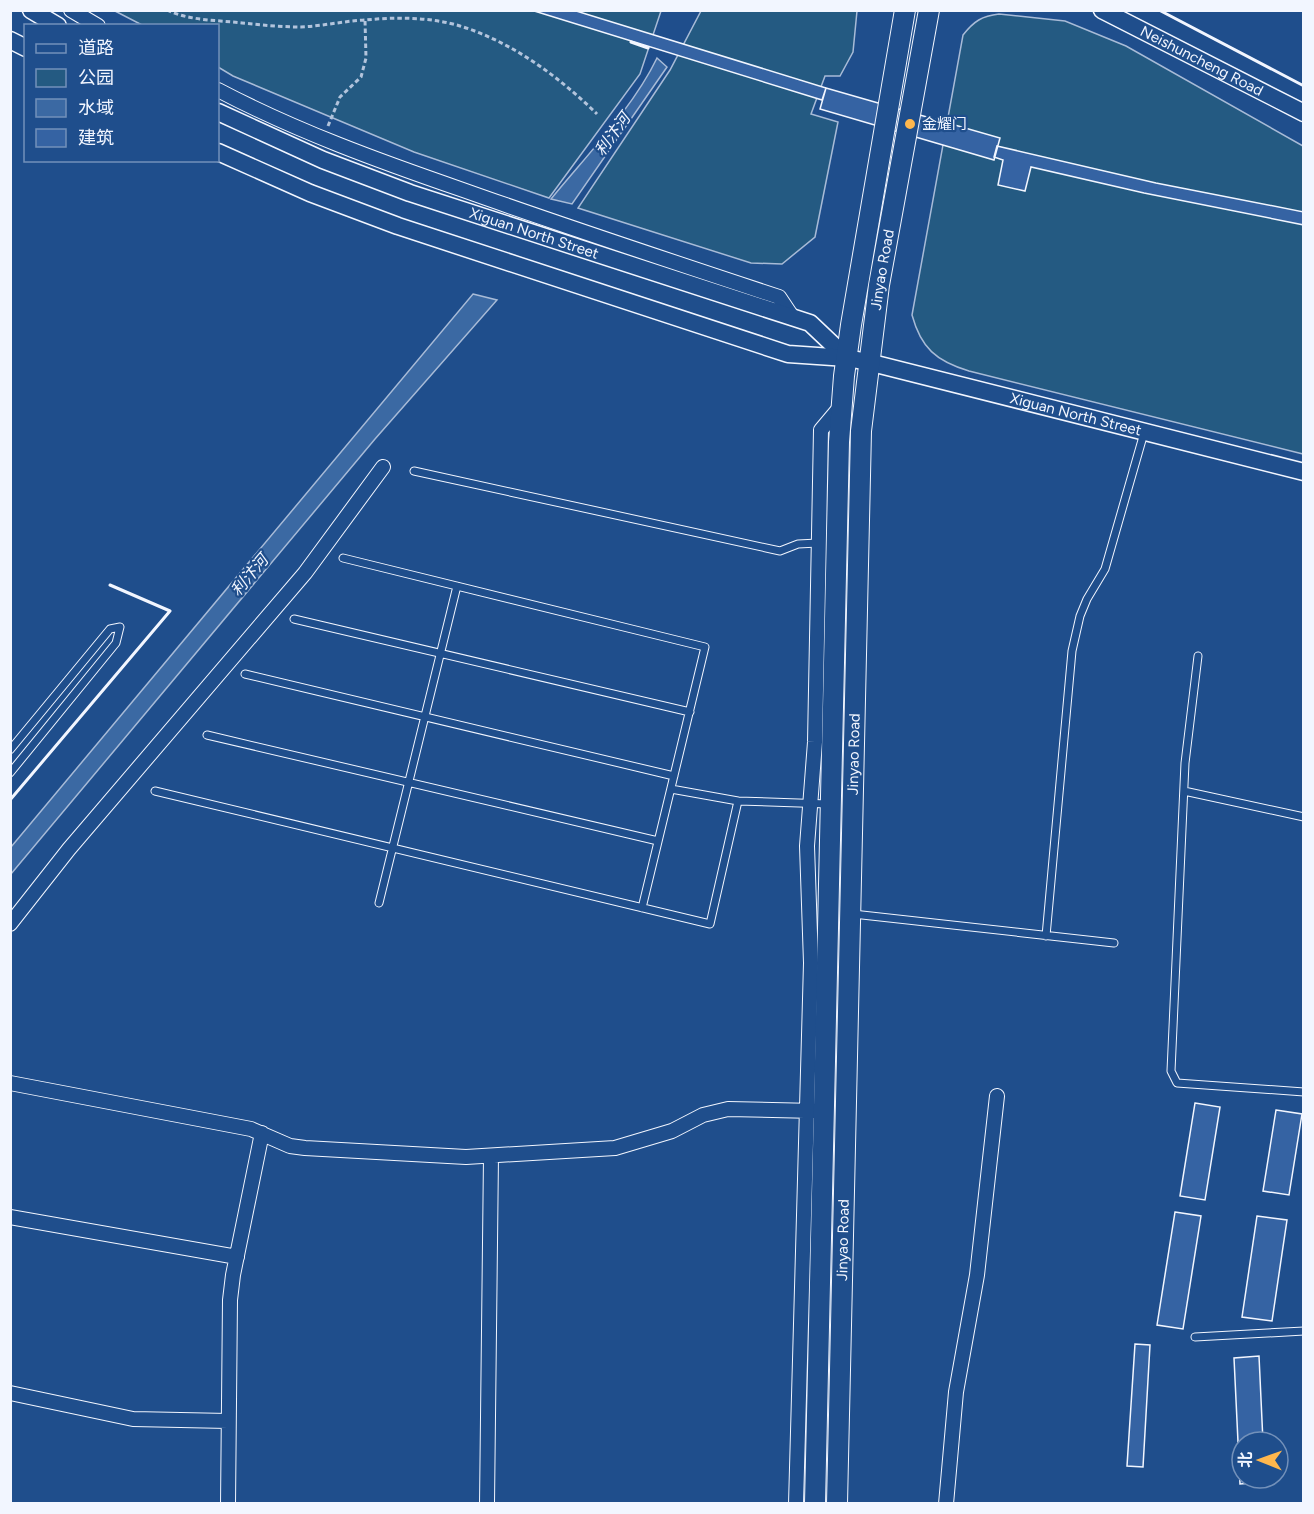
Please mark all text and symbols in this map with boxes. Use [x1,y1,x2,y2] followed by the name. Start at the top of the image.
[1137,22,1266,100] street label: Neishuncheng Road
[24,24,219,162] legend
[78,37,114,59] text: 道路
[78,67,114,89] text: 公园
[78,97,114,119] text: 水域
[591,107,636,159] water label: 利汴河
[922,115,967,133] place label: 金耀门
[903,117,917,131] marker: 金耀门
[78,127,114,149] text: 建筑
[467,204,601,263] street label: Xiguan North Street
[867,228,898,311] street label: Jinyao Road
[1008,389,1144,440] street label: Xiguan North Street
[227,549,274,600] water label: 利汴河
[844,713,864,795] street label: Jinyao Road
[833,1199,853,1281] street label: Jinyao Road
[1230,1430,1290,1490] north arrow
[1236,1452,1255,1468] text: 北

